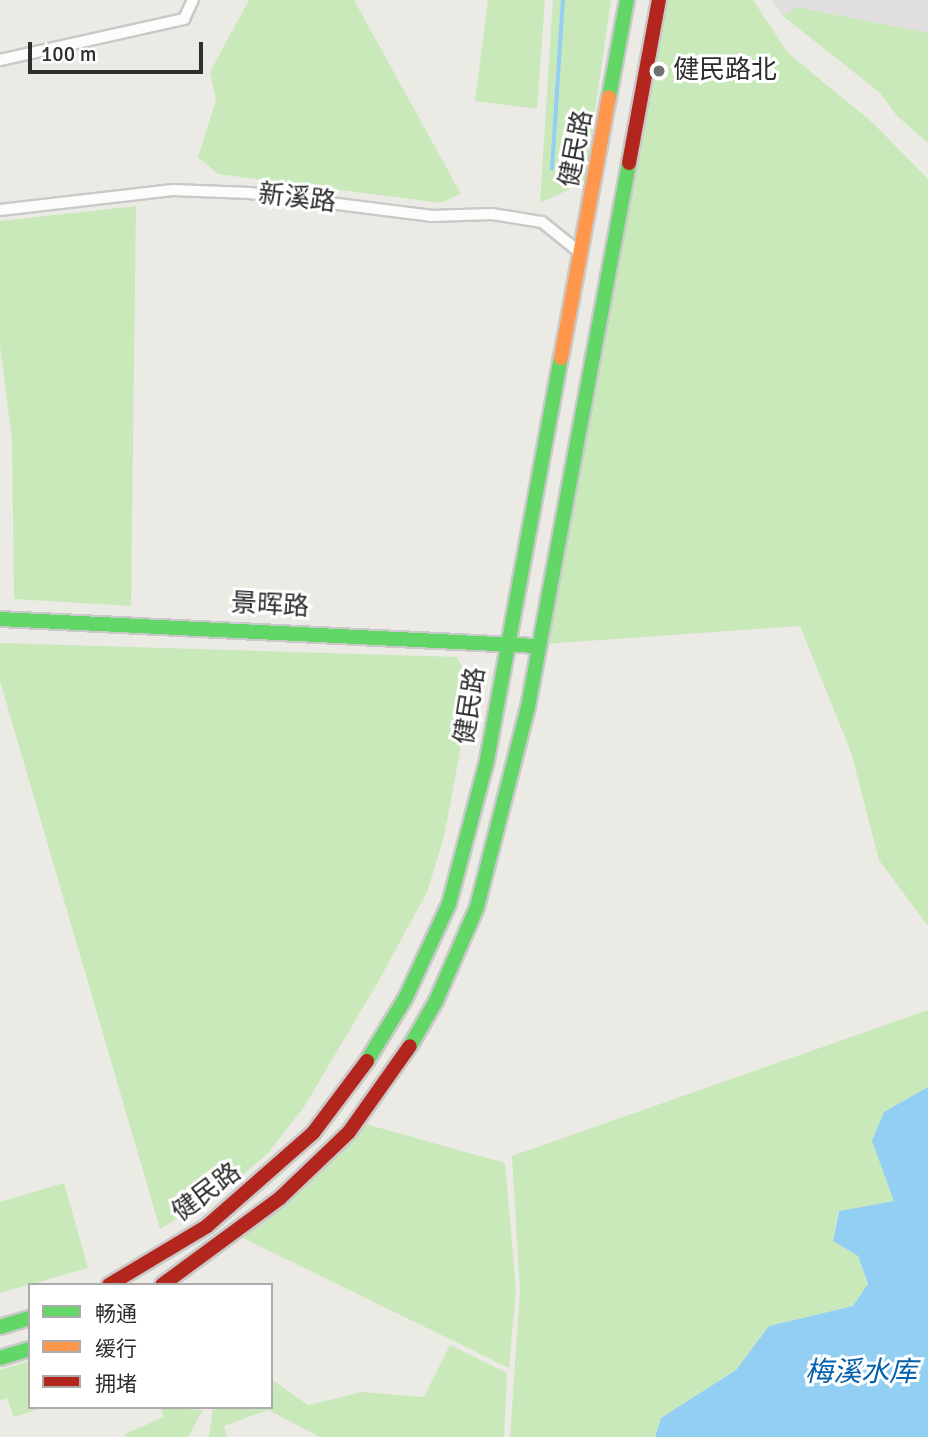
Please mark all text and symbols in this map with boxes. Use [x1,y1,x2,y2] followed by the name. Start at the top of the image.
[32,28,206,72] scale bar
[41,41,96,67] text: 100 m
[673,55,777,87] place label: 健民路北
[651,63,667,79] marker: 健民路北
[554,108,600,190] street label: 健民路
[256,179,338,219] street label: 新溪路
[230,588,310,624] street label: 景晖路
[449,665,493,747] street label: 健民路
[166,1157,248,1229] street label: 健民路
[28,1283,273,1409] legend
[95,1301,137,1327] text: 畅通
[95,1336,137,1362] text: 缓行
[805,1355,917,1389] water label: 梅溪水库
[95,1371,137,1397] text: 拥堵

